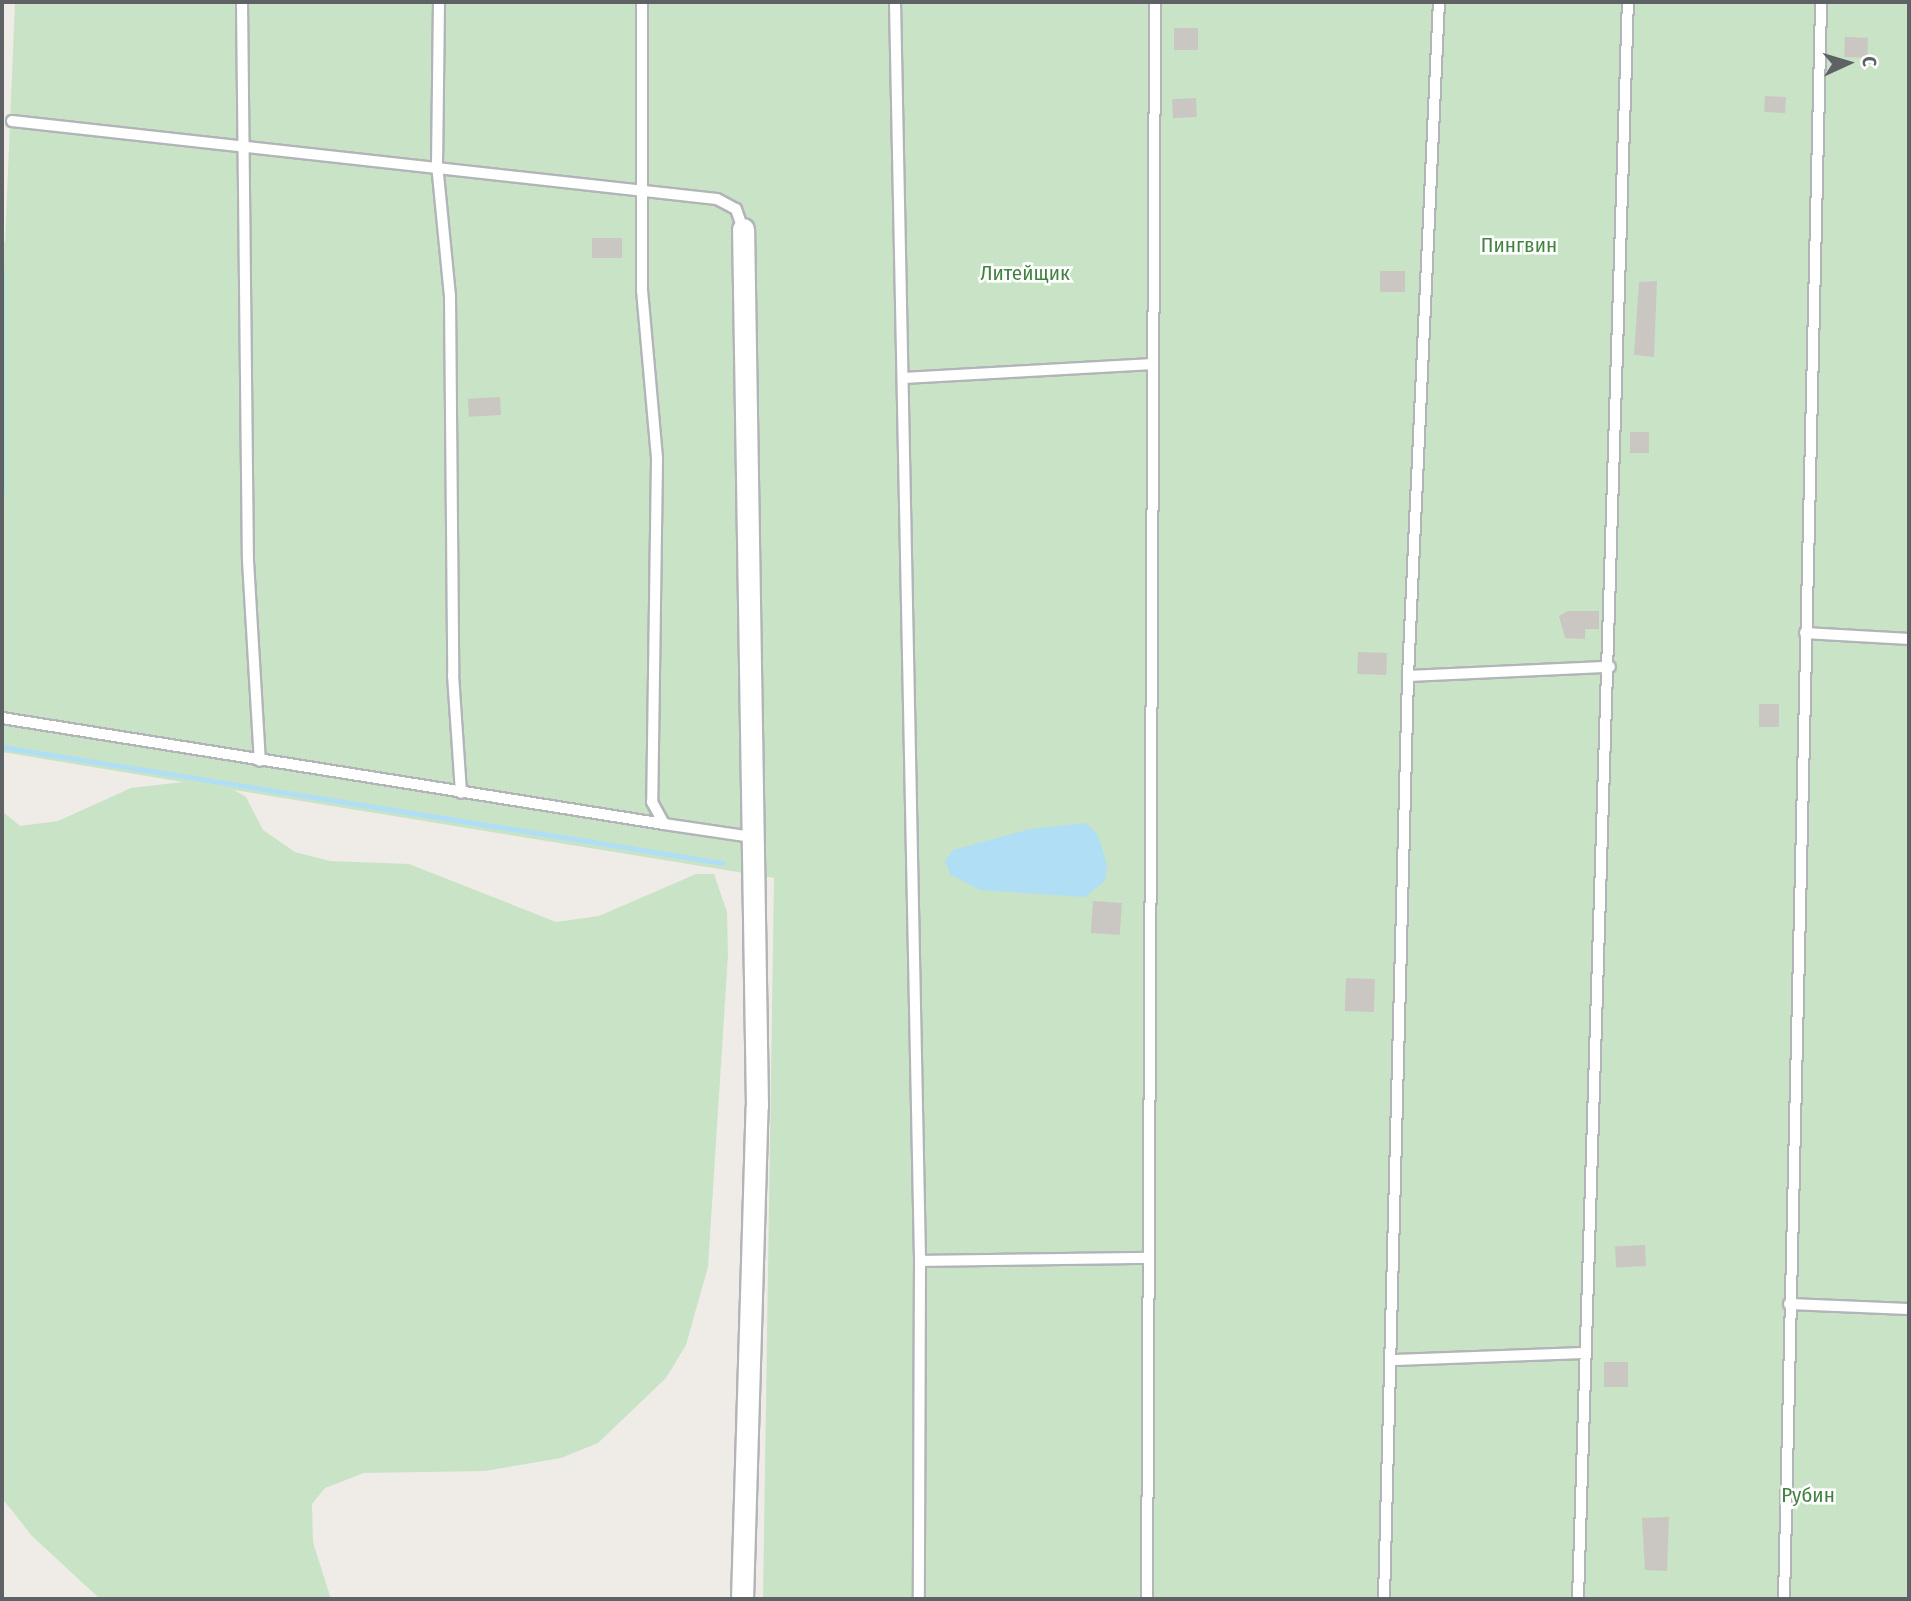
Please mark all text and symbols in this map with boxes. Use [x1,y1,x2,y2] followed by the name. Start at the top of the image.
[1813,28,1883,98] north arrow
[1858,56,1881,67] text: С
[1481,232,1557,258] park label: Пингвин
[980,260,1070,286] park label: Литейщик
[1781,1482,1835,1508] park label: Рубин

